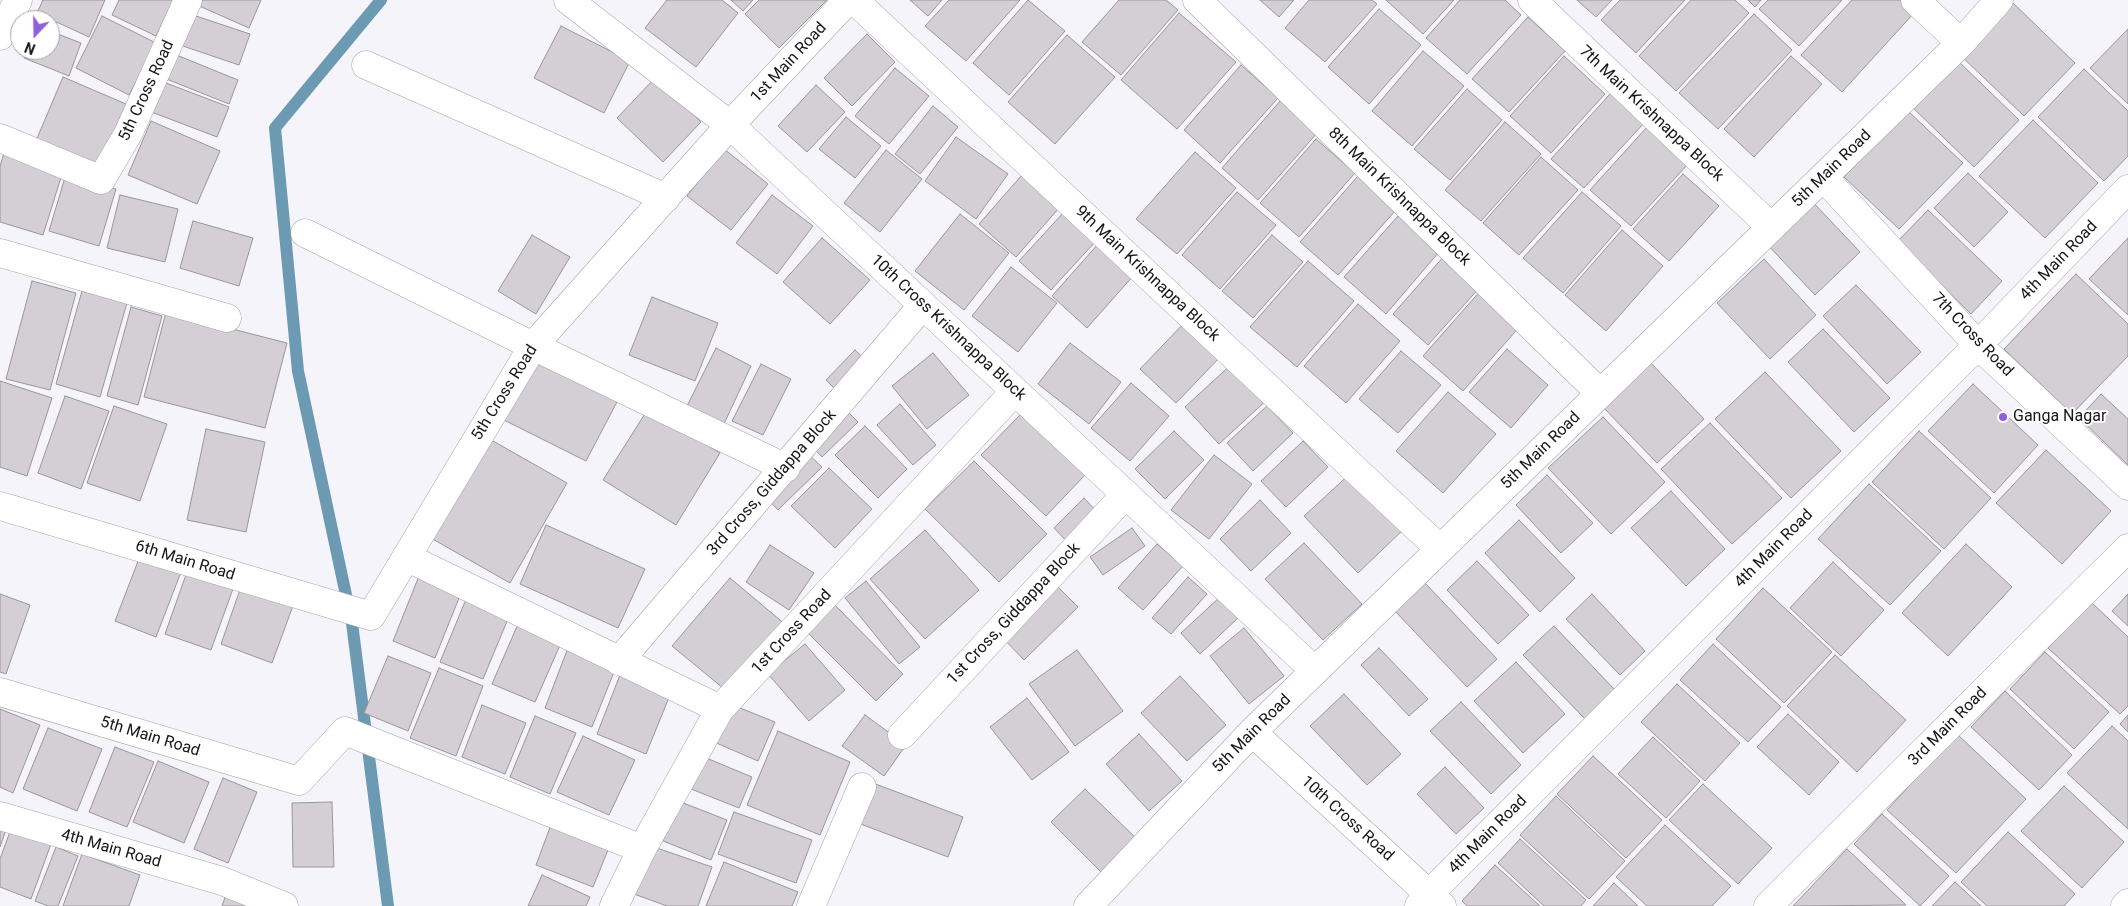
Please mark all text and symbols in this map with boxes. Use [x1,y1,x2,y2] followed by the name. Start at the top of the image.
[10,10,60,60] north arrow
[747,19,831,107] street label: 1st Main Road
[115,38,179,144] street label: 5th Cross Road
[23,39,37,57] text: N
[1575,42,1727,186] street label: 7th Main Krishnappa Block
[1324,124,1474,270] street label: 8th Main Krishnappa Block
[1788,126,1876,212] street label: 5th Main Road
[1071,202,1223,346] street label: 9th Main Krishnappa Block
[2016,217,2102,305] street label: 4th Main Road
[866,251,1030,405] street label: 10th Cross Krishnappa Block
[1927,289,2017,381] street label: 7th Cross Road
[468,342,542,444] street label: 5th Cross Road
[703,406,841,560] street label: 3rd Cross, Giddappa Block
[2013,407,2106,427] place label: Ganga Nagar
[1497,408,1585,494] street label: 5th Main Road
[1997,411,2009,423] marker: Ganga Nagar
[1731,506,1817,592] street label: 4th Main Road
[133,537,237,585] street label: 6th Main Road
[943,539,1085,689] street label: 1st Cross, Giddappa Block
[748,586,836,678] street label: 1st Cross Road
[1905,684,1991,770] street label: 3rd Main Road
[1209,691,1295,777] street label: 5th Main Road
[98,713,202,761] street label: 5th Main Road
[1297,772,1397,866] street label: 10th Cross Road
[1445,792,1531,878] street label: 4th Main Road
[59,826,163,872] street label: 4th Main Road

